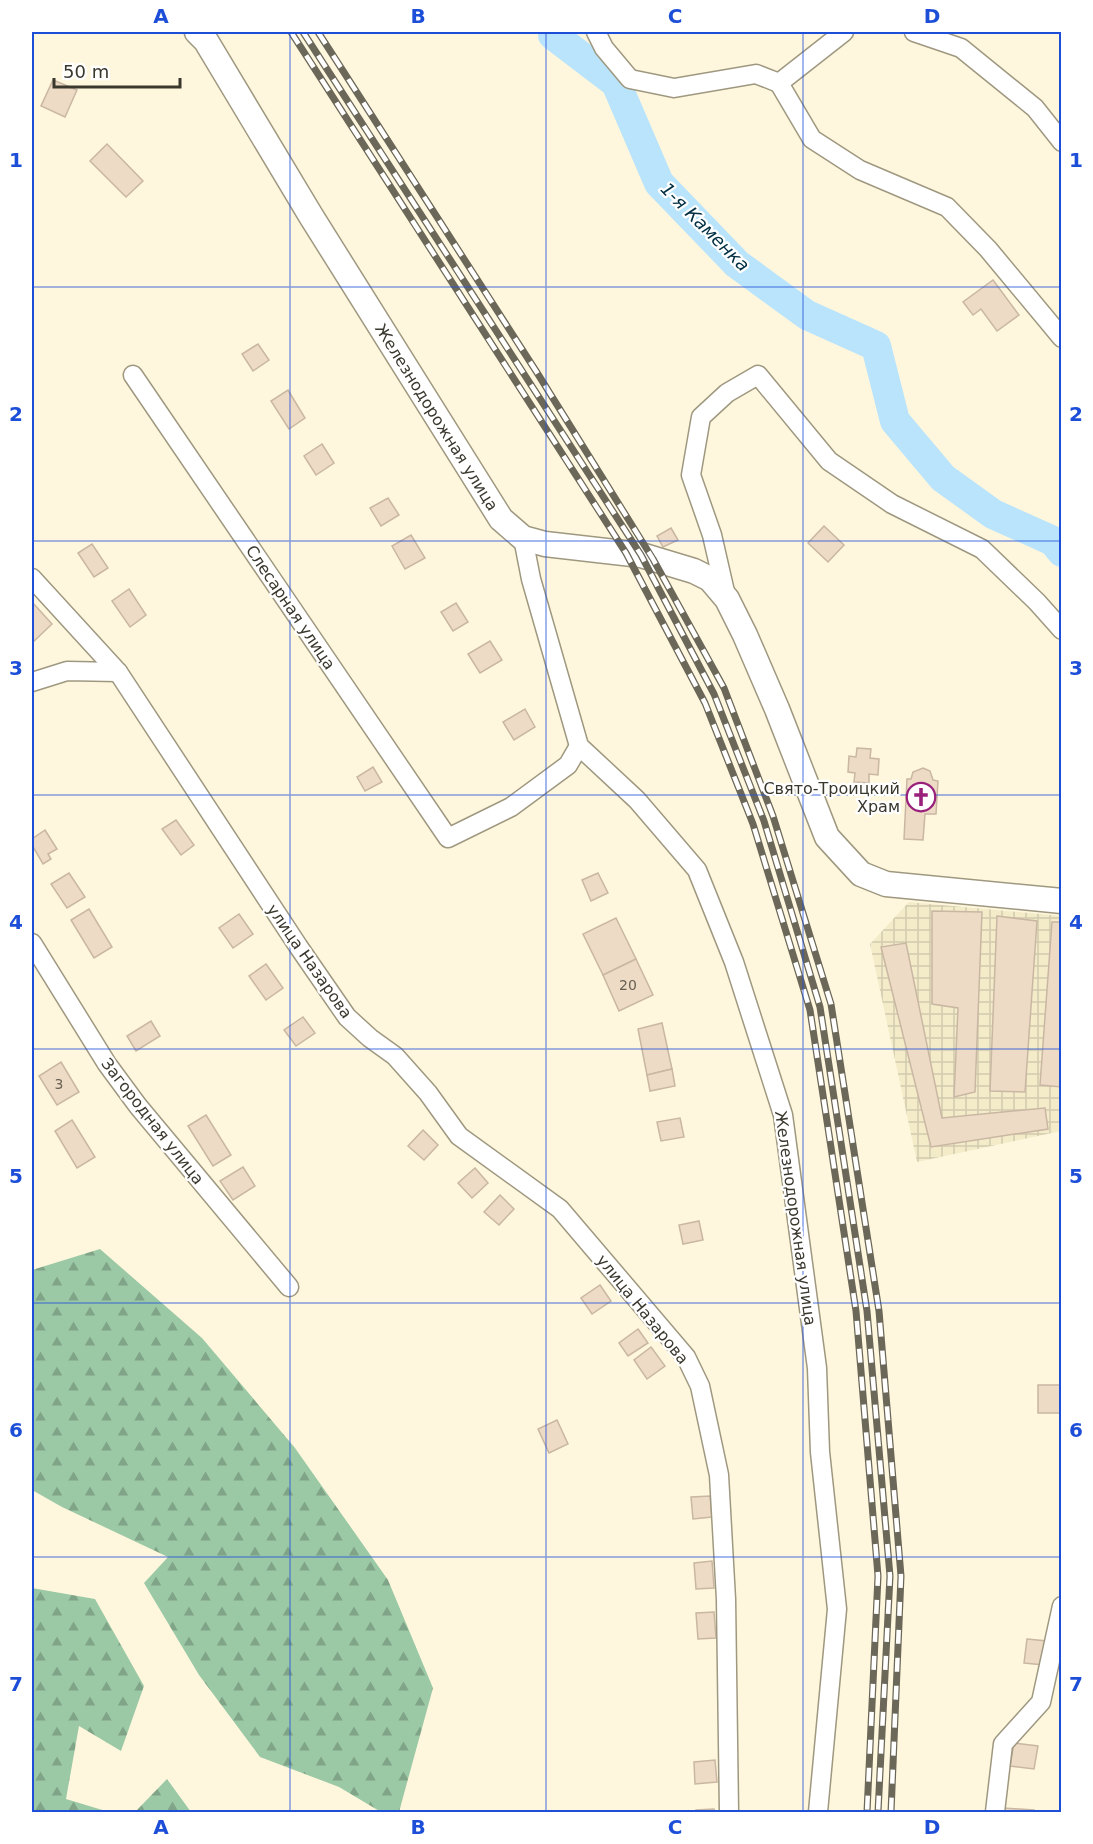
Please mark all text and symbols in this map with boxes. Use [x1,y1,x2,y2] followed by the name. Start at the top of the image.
[153,4,169,28] text: A
[410,4,426,28] text: B
[668,4,682,28] text: C
[924,4,940,28] text: D
[54,51,180,89] scale bar
[63,61,109,82] text: 50 m
[9,148,23,172] text: 1
[1069,148,1083,172] text: 1
[657,178,754,275] water label: 1-я Каменка
[371,320,502,514] street label: Железнодорожная улица
[9,402,23,426] text: 2
[1069,402,1083,426] text: 2
[242,542,339,673] street label: Слесарная улица
[9,656,23,680] text: 3
[1069,656,1083,680] text: 3
[763,779,900,816] place label: Свято-Троицкий Храм
[905,781,937,813] church icon: Свято-Троицкий Храм
[263,900,356,1022] street label: улица Назарова
[9,910,23,934] text: 4
[1069,910,1083,934] text: 4
[619,977,637,993] house number: 20
[97,1054,208,1188] street label: Загородная улица
[55,1076,63,1092] house number: 3
[771,1109,820,1327] street label: Железнодорожная улица
[9,1164,23,1188] text: 5
[1069,1164,1083,1188] text: 5
[593,1251,693,1368] street label: улица Назарова
[9,1418,23,1442] text: 6
[1069,1418,1083,1442] text: 6
[9,1672,23,1696] text: 7
[1069,1672,1083,1696] text: 7
[153,1815,169,1839] text: A
[410,1815,426,1839] text: B
[668,1815,682,1839] text: C
[924,1815,940,1839] text: D

